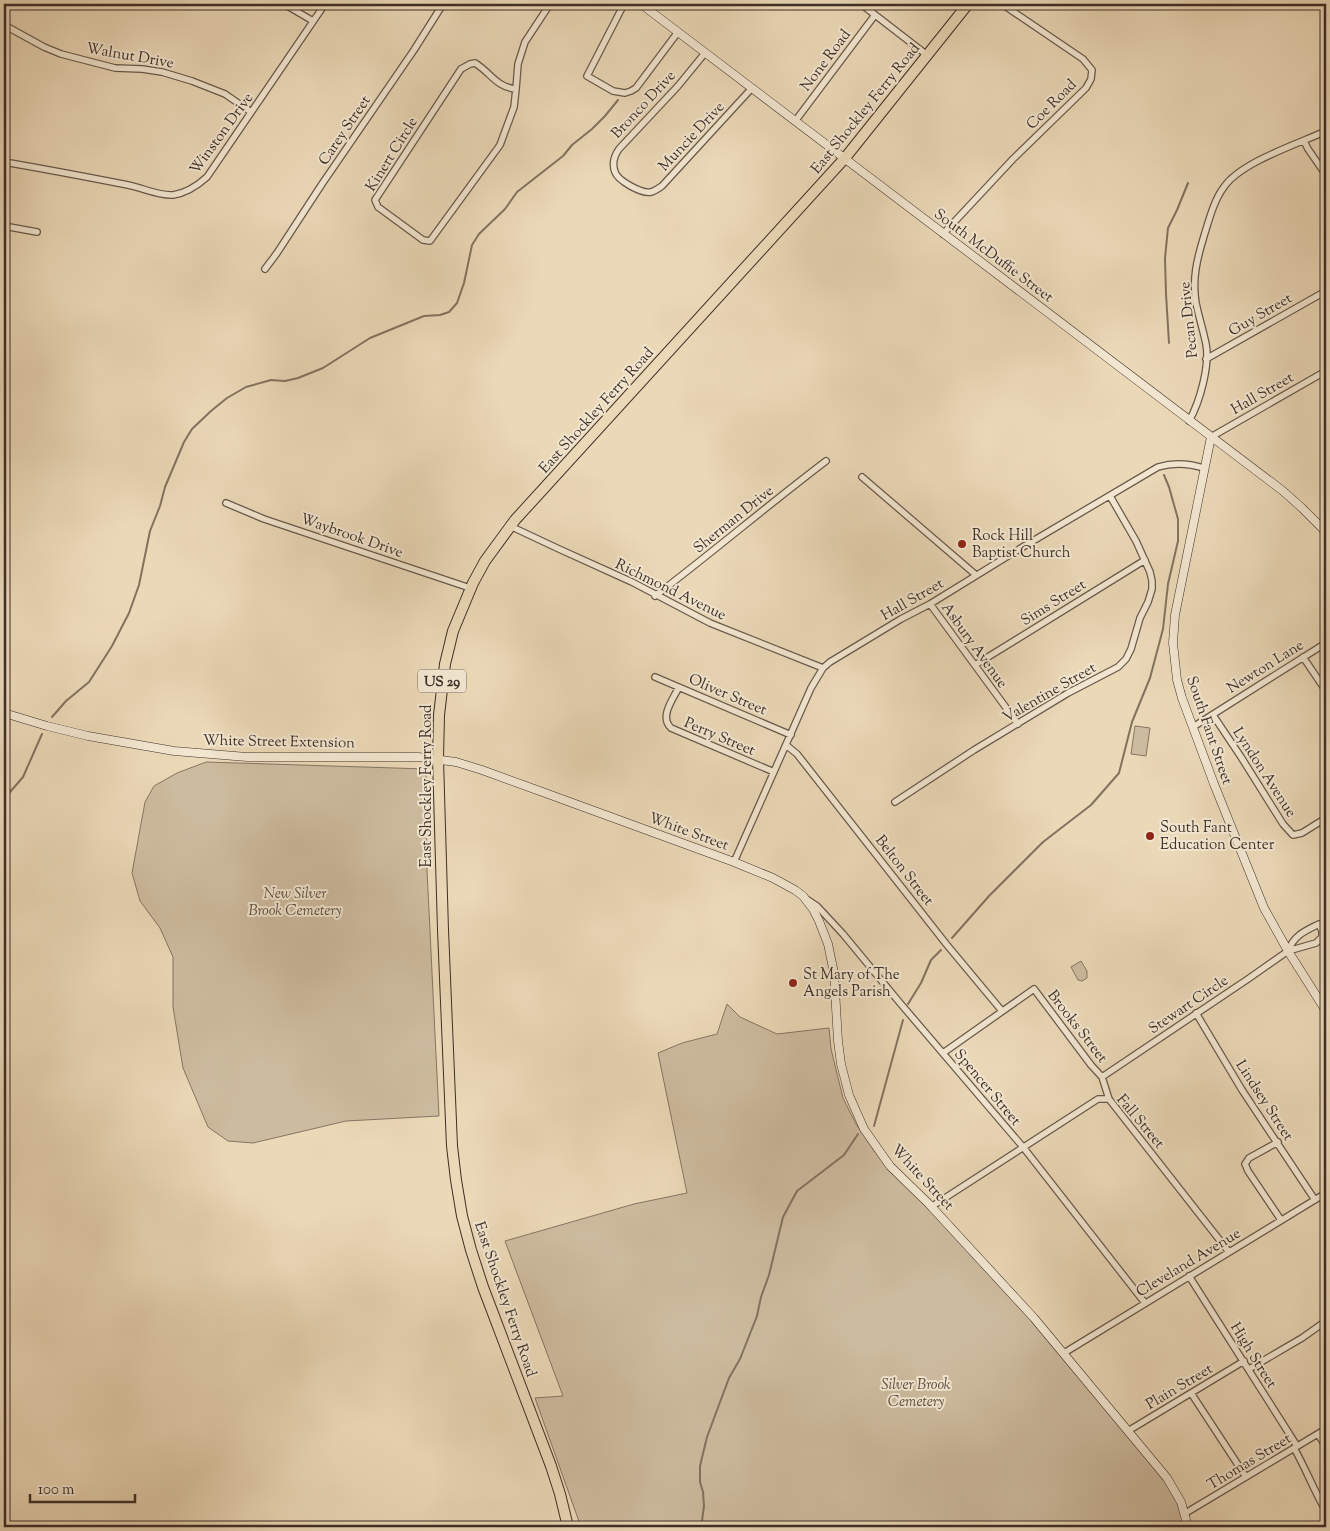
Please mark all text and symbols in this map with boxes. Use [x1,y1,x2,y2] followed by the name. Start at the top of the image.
[796,25,857,96] street label: None Road
[84,38,175,75] street label: Walnut Drive
[807,39,926,179] street label: East Shockley Ferry Road
[607,66,681,144] street label: Bronco Drive
[1022,75,1082,135] street label: Coe Road
[185,89,259,179] street label: Winston Drive
[314,92,376,170] street label: Carey Street
[654,98,730,176] street label: Muncie Drive
[361,114,423,196] street label: Kinert Circle
[929,204,1057,308] street label: South McDuffie Street
[1175,281,1204,359] street label: Pecan Drive
[1225,289,1296,342] street label: Guy Street
[535,343,660,479] street label: East Shockley Ferry Road
[1228,368,1298,421] street label: Hall Street
[689,481,779,559] street label: Sherman Drive
[297,509,406,564] street label: Waybrook Drive
[972,526,1071,564] place label: Rock Hill Baptist Church
[956,538,968,550] marker: Rock Hill Baptist Church
[611,554,730,626] street label: Richmond Avenue
[878,574,948,627] street label: Hall Street
[1017,575,1090,632] street label: Sims Street
[936,599,1012,693] street label: Asbury Avenue
[1223,635,1308,699] street label: Newton Lane
[999,658,1100,729] street label: Valentine Street
[418,669,466,692] road number: US 29
[685,669,770,721] street label: Oliver Street
[1180,673,1237,788] street label: South Fant Street
[417,704,438,868] street label: East Shockley Ferry Road
[681,713,758,762] street label: Perry Street
[1227,724,1301,822] street label: Lyndon Avenue
[203,731,355,754] street label: White Street Extension
[646,808,731,857] street label: White Street
[1160,818,1275,856] place label: South Fant Education Center
[1144,830,1156,842] marker: South Fant Education Center
[870,831,938,911] street label: Belton Street
[248,884,342,922] park label: New Silver Brook Cemetery
[803,965,900,1003] place label: St Mary of The Angels Parish
[1145,971,1233,1040] street label: Stewart Circle
[787,977,799,989] marker: St Mary of The Angels Parish
[1042,986,1112,1068] street label: Brooks Street
[949,1045,1025,1131] street label: Spencer Street
[1230,1056,1298,1145] street label: Lindsey Street
[1111,1090,1169,1154] street label: Fall Street
[886,1140,958,1216] street label: White Street
[468,1219,541,1380] street label: East Shockley Ferry Road
[1132,1224,1245,1303] street label: Cleveland Avenue
[1224,1319,1281,1393] street label: High Street
[1142,1359,1217,1416] street label: Plain Street
[881,1375,951,1413] park label: Silver Brook Cemetery
[1204,1429,1296,1496] street label: Thomas Street
[30,1471,135,1503] scale bar
[38,1480,75,1501] text: 100 m

